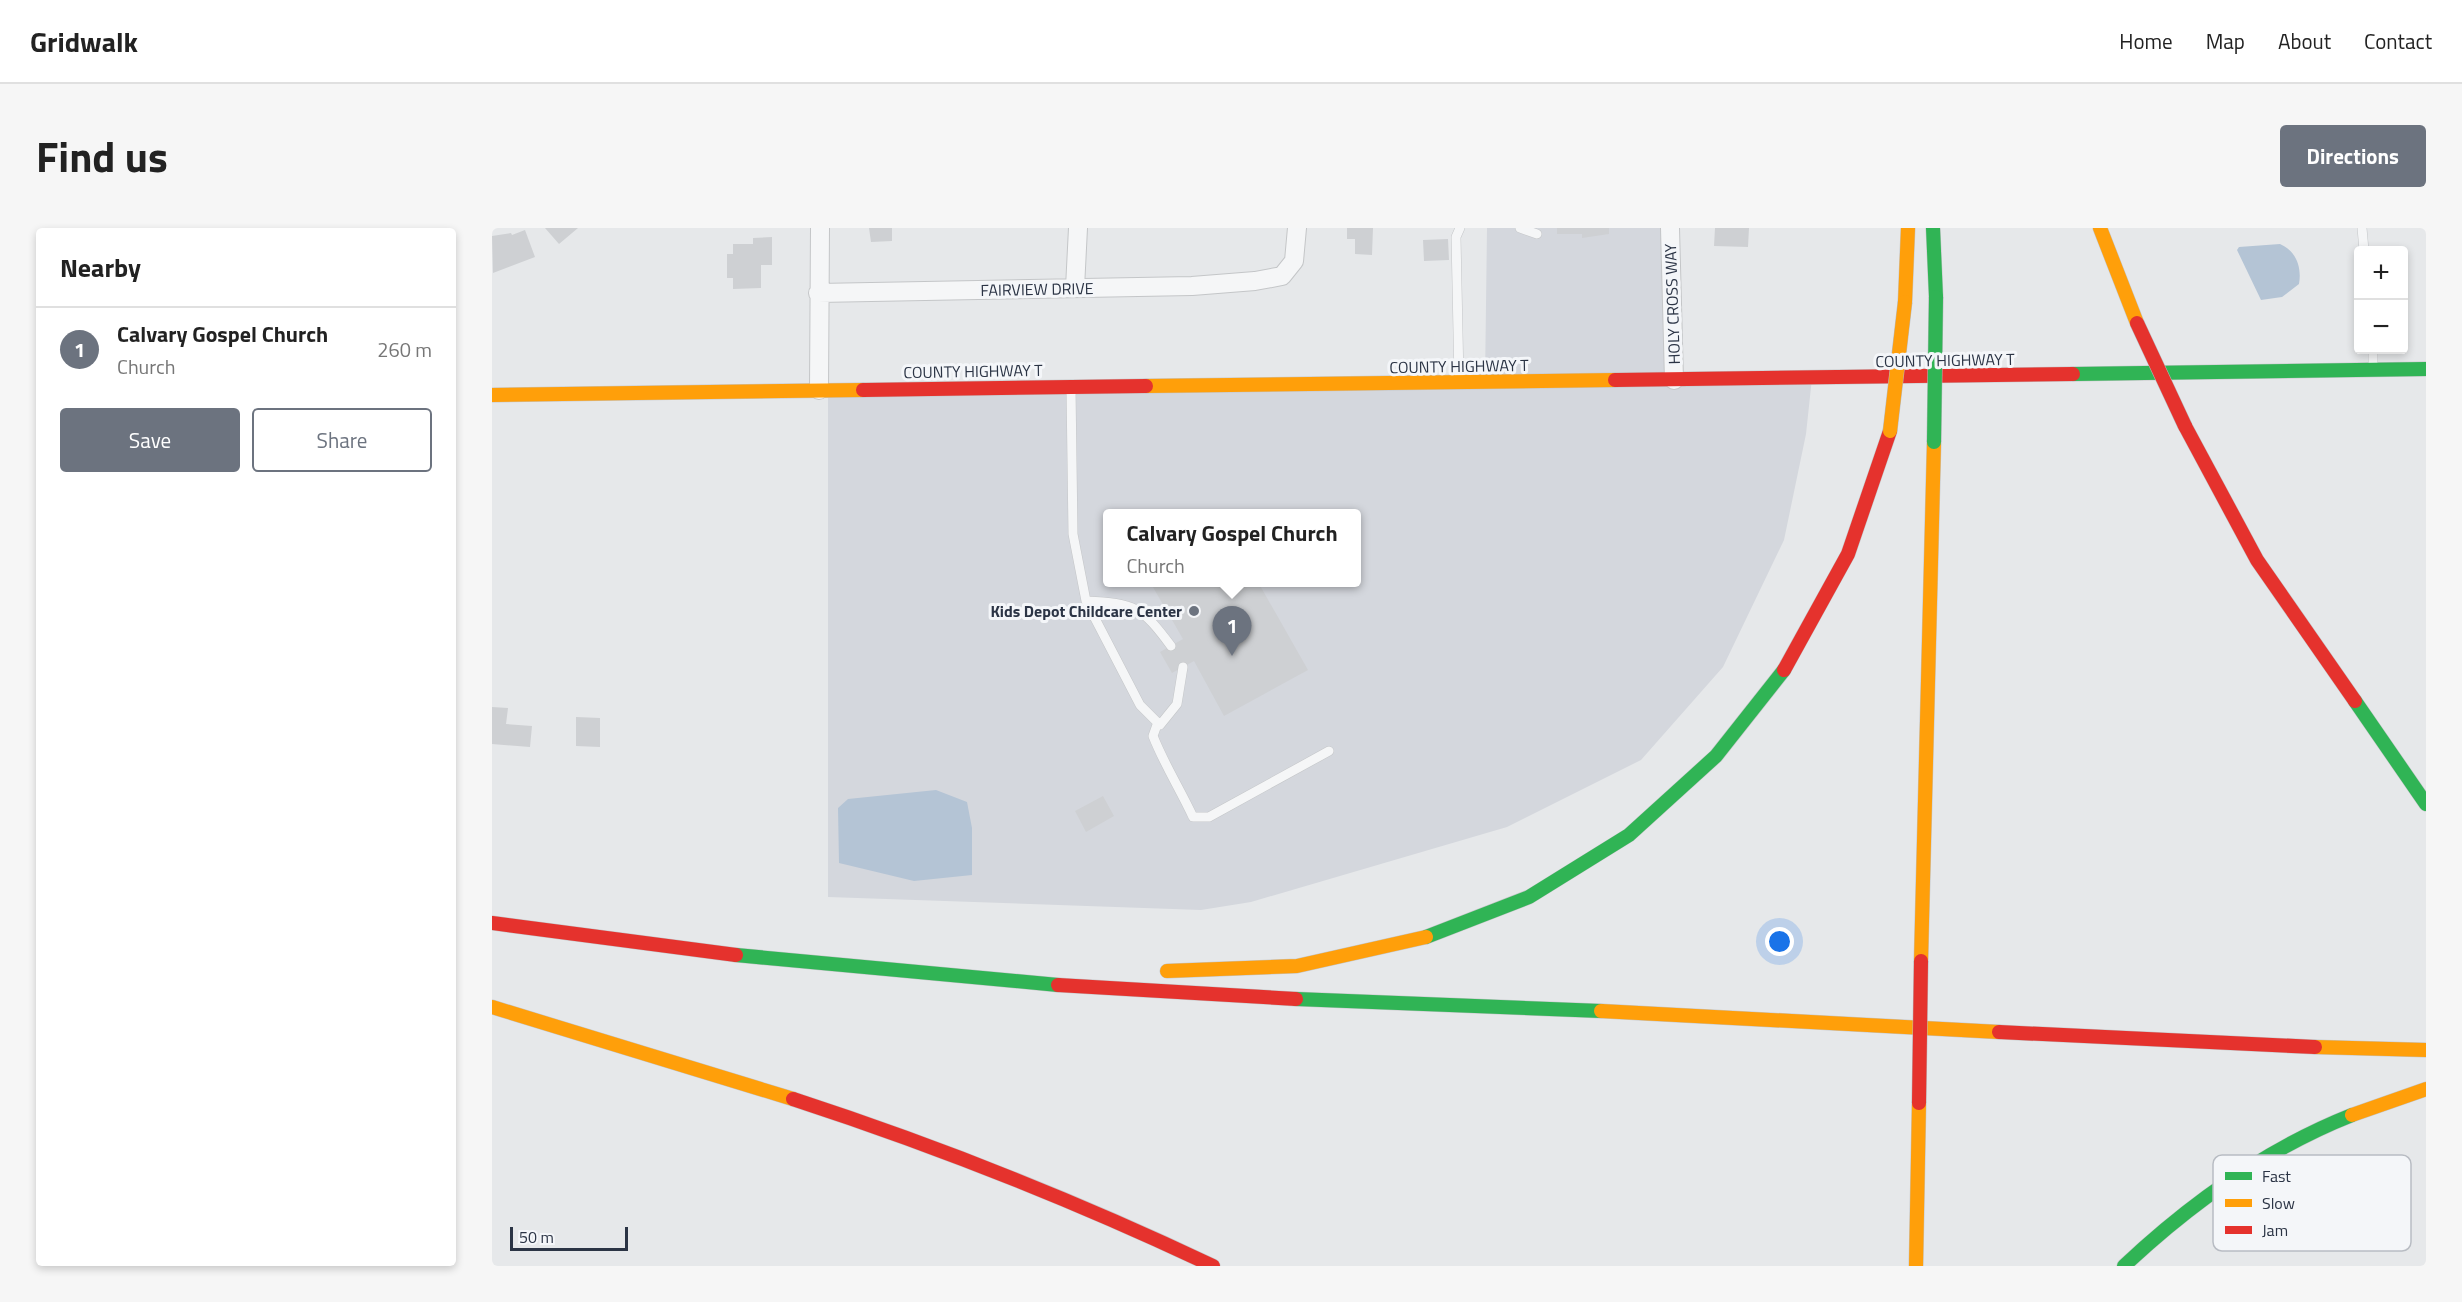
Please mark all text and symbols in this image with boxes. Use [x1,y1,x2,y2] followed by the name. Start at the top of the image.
[30,20,138,63] text: Gridwalk
[2119,25,2173,57] text: Home
[2206,25,2245,57] text: Map
[2278,25,2331,57] text: About
[2364,25,2432,57] text: Contact
[36,124,168,188] text: Find us
[2280,125,2426,187] button: Directions
[1658,243,1686,365] street label: HOLY CROSS WAY
[2354,246,2408,354] map controls
[2354,246,2408,300] button: +
[60,248,141,287] text: Nearby
[980,276,1094,302] street label: FAIRVIEW DRIVE
[2354,300,2408,354] button: −
[117,317,328,351] text: Calvary Gospel Church
[74,334,85,365] text: 1
[377,334,432,365] text: 260 m
[1875,347,2015,373] street label: COUNTY HIGHWAY T
[117,351,175,382] text: Church
[1389,353,1529,379] street label: COUNTY HIGHWAY T
[903,358,1043,384] street label: COUNTY HIGHWAY T
[60,408,240,472] button: Save
[252,408,432,472] button: Share
[1103,509,1361,587] popup
[1126,516,1338,550] text: Calvary Gospel Church
[1126,550,1185,581] text: Church
[990,599,1182,623] place label: Kids Depot Childcare Center
[1187,604,1201,618] marker: Kids Depot Childcare Center
[1212,606,1252,656] pin: 1
[1765,927,1794,956] your location
[2213,1155,2411,1251] legend
[2262,1164,2291,1188] text: Fast
[2262,1191,2295,1215] text: Slow
[2262,1218,2288,1242] text: Jam
[510,1224,628,1252] scale bar
[519,1225,554,1249] text: 50 m

